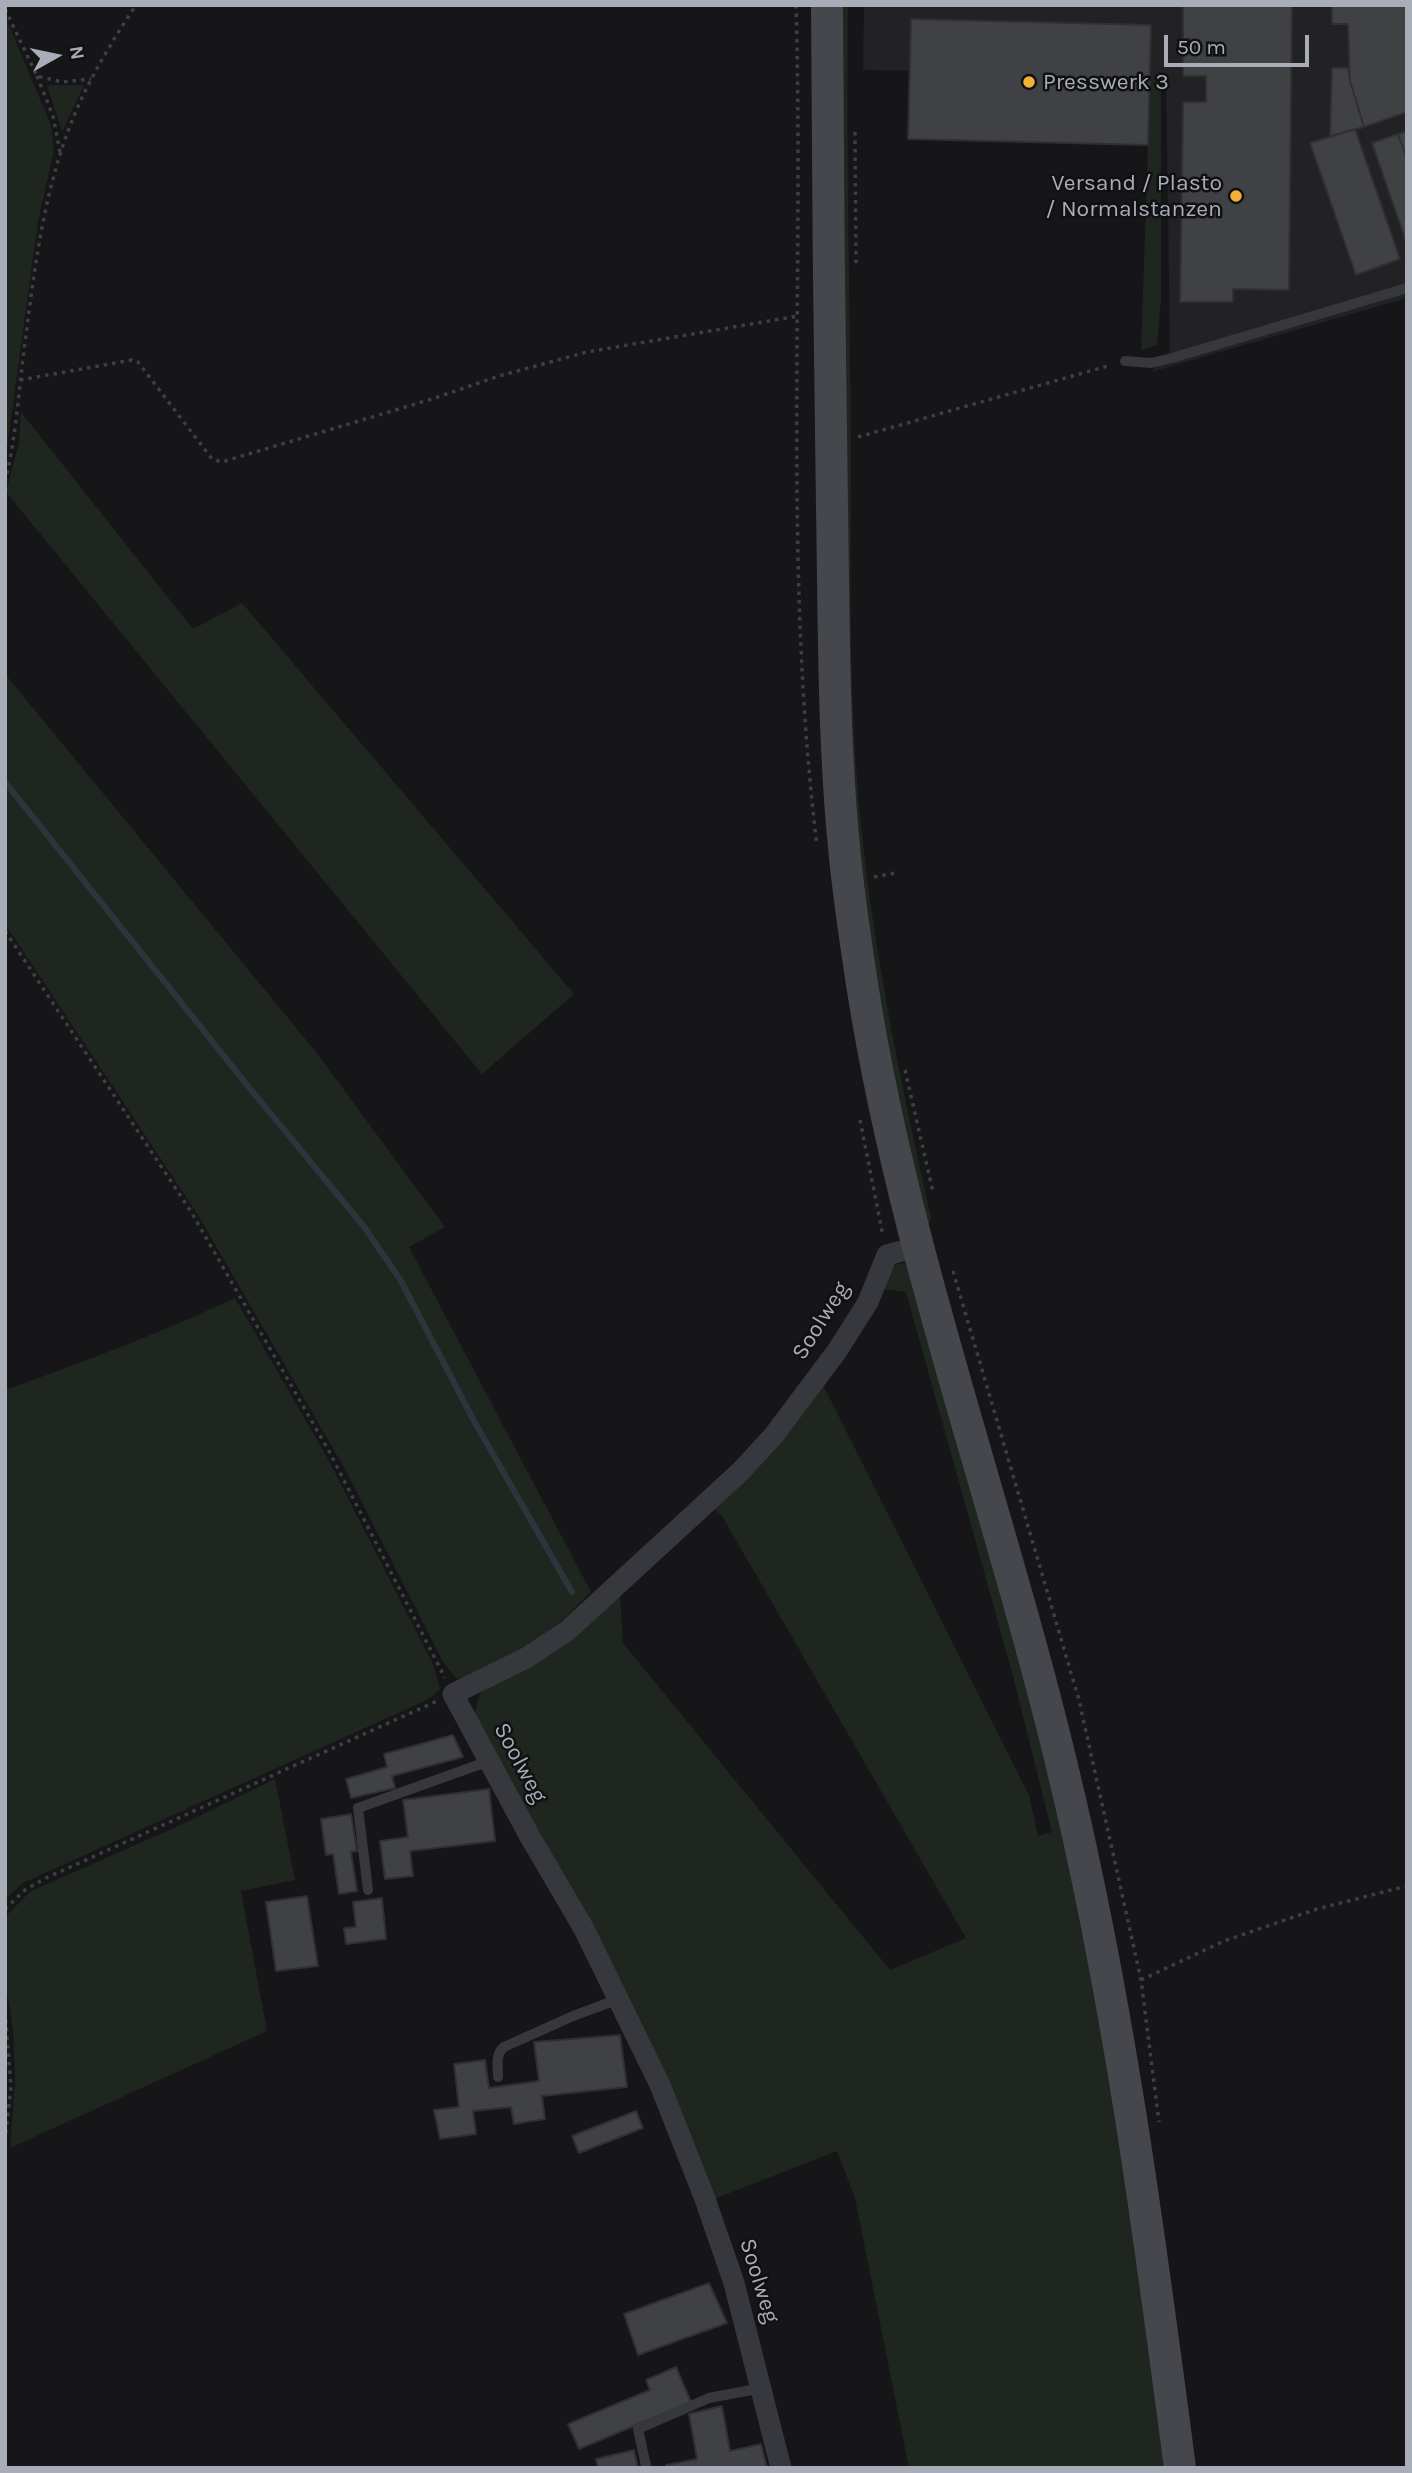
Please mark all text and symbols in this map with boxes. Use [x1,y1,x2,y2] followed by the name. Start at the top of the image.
[21,21,91,91] north arrow
[1167,21,1312,65] scale bar
[1177,35,1226,59] text: 50 m
[65,44,89,61] text: N
[1043,68,1169,96] place label: Presswerk 3
[1021,74,1037,90] marker: Presswerk 3
[1045,169,1222,223] place label: Versand / Plasto / Normalstanzen
[1228,188,1244,204] marker: Versand / Plasto / Normalstanzen
[786,1277,856,1365] street label: Soolweg
[487,1718,553,1808] street label: Soolweg
[733,2235,785,2327] street label: Soolweg

